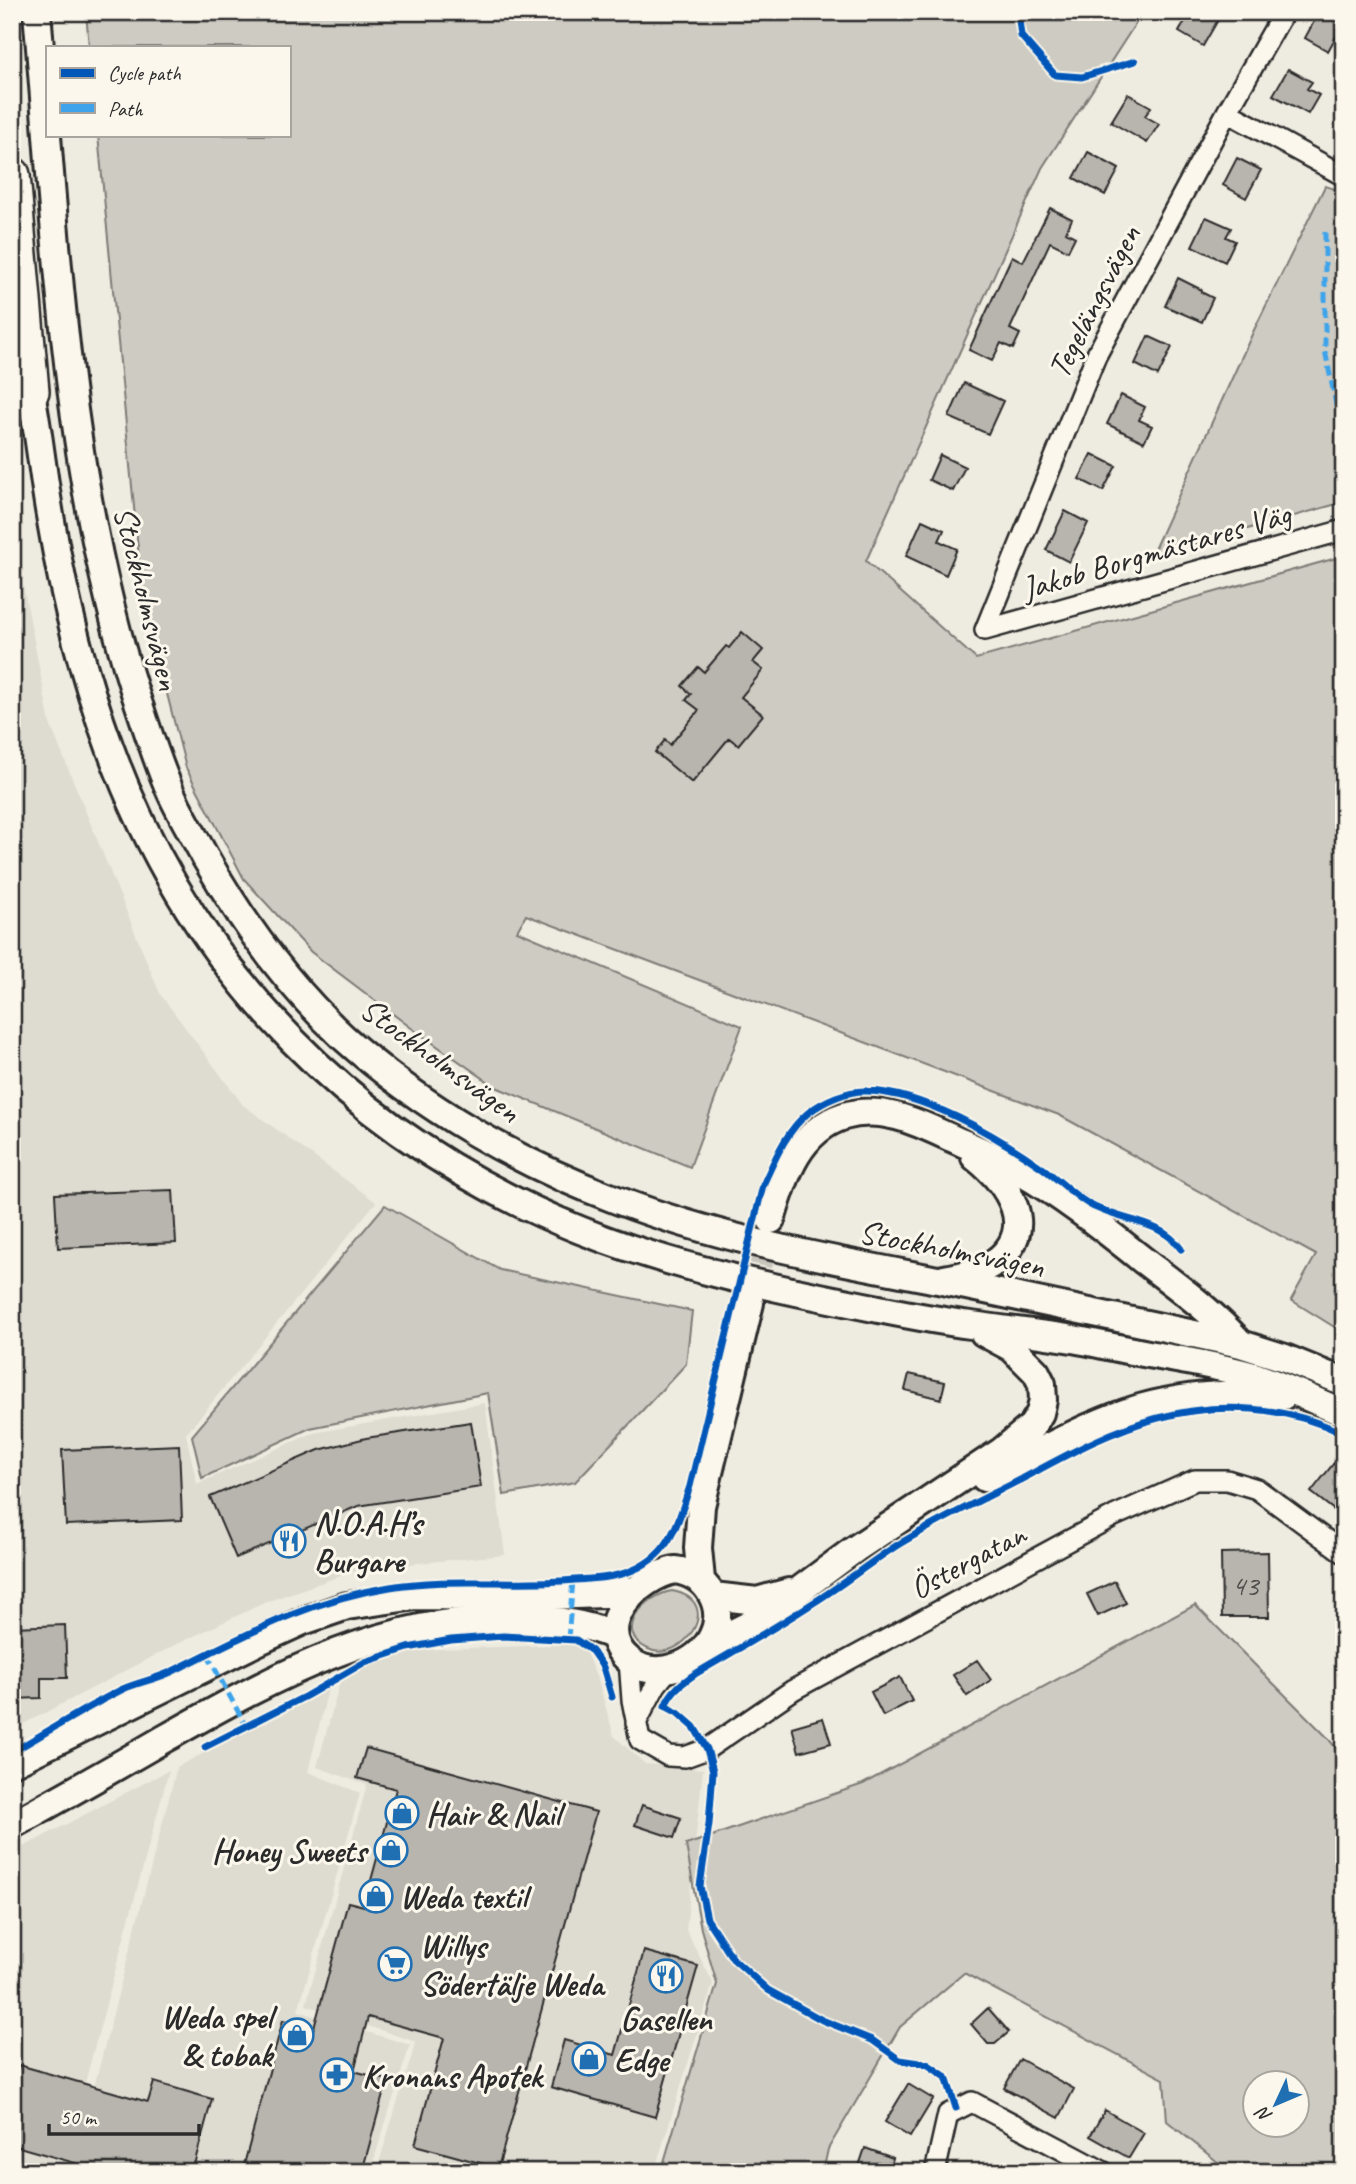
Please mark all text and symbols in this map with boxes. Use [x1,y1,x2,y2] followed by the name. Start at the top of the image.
[46,46,290,136] legend
[108,60,181,86] text: Cycle path
[108,96,144,122] text: Path
[1038,218,1150,385] street label: Tegelängsvägen
[1015,492,1297,610] street label: Jakob Borgmästares Väg
[104,502,190,695] street label: Stockholmsvägen
[352,988,529,1132] street label: Stockholmsvägen
[856,1210,1048,1288] street label: Stockholmsvägen
[314,1502,425,1582] place label: N.O.A.H’s Burgare
[902,1512,1035,1609] street label: Östergatan
[270,1522,308,1560] restaurant icon: N.O.A.H’s Burgare
[1232,1566,1261,1604] house number: 43
[426,1793,566,1835] place label: Hair & Nail
[383,1794,421,1832] shop icon: Hair & Nail
[212,1830,369,1872] place label: Honey Sweets
[372,1831,410,1869] shop icon: Honey Sweets
[400,1876,533,1918] place label: Weda textil
[357,1877,395,1915] shop icon: Weda textil
[420,1925,606,2005] place label: Willys Södertälje Weda
[376,1945,414,1983] supermarket icon: Willys Södertälje Weda
[647,1957,685,1995] restaurant icon: Gasellen
[161,1996,278,2076] place label: Weda spel & tobak
[620,1998,713,2040] place label: Gasellen
[278,2016,316,2054] shop icon: Weda spel & tobak
[614,2039,671,2081] place label: Edge
[570,2040,608,2078] shop icon: Edge
[362,2055,544,2097] place label: Kronans Apotek
[318,2056,356,2094] pharmacy icon: Kronans Apotek
[1240,2068,1310,2138] north arrow
[49,2093,200,2137] scale bar
[1250,2100,1277,2128] text: N
[60,2104,98,2130] text: 50 m

